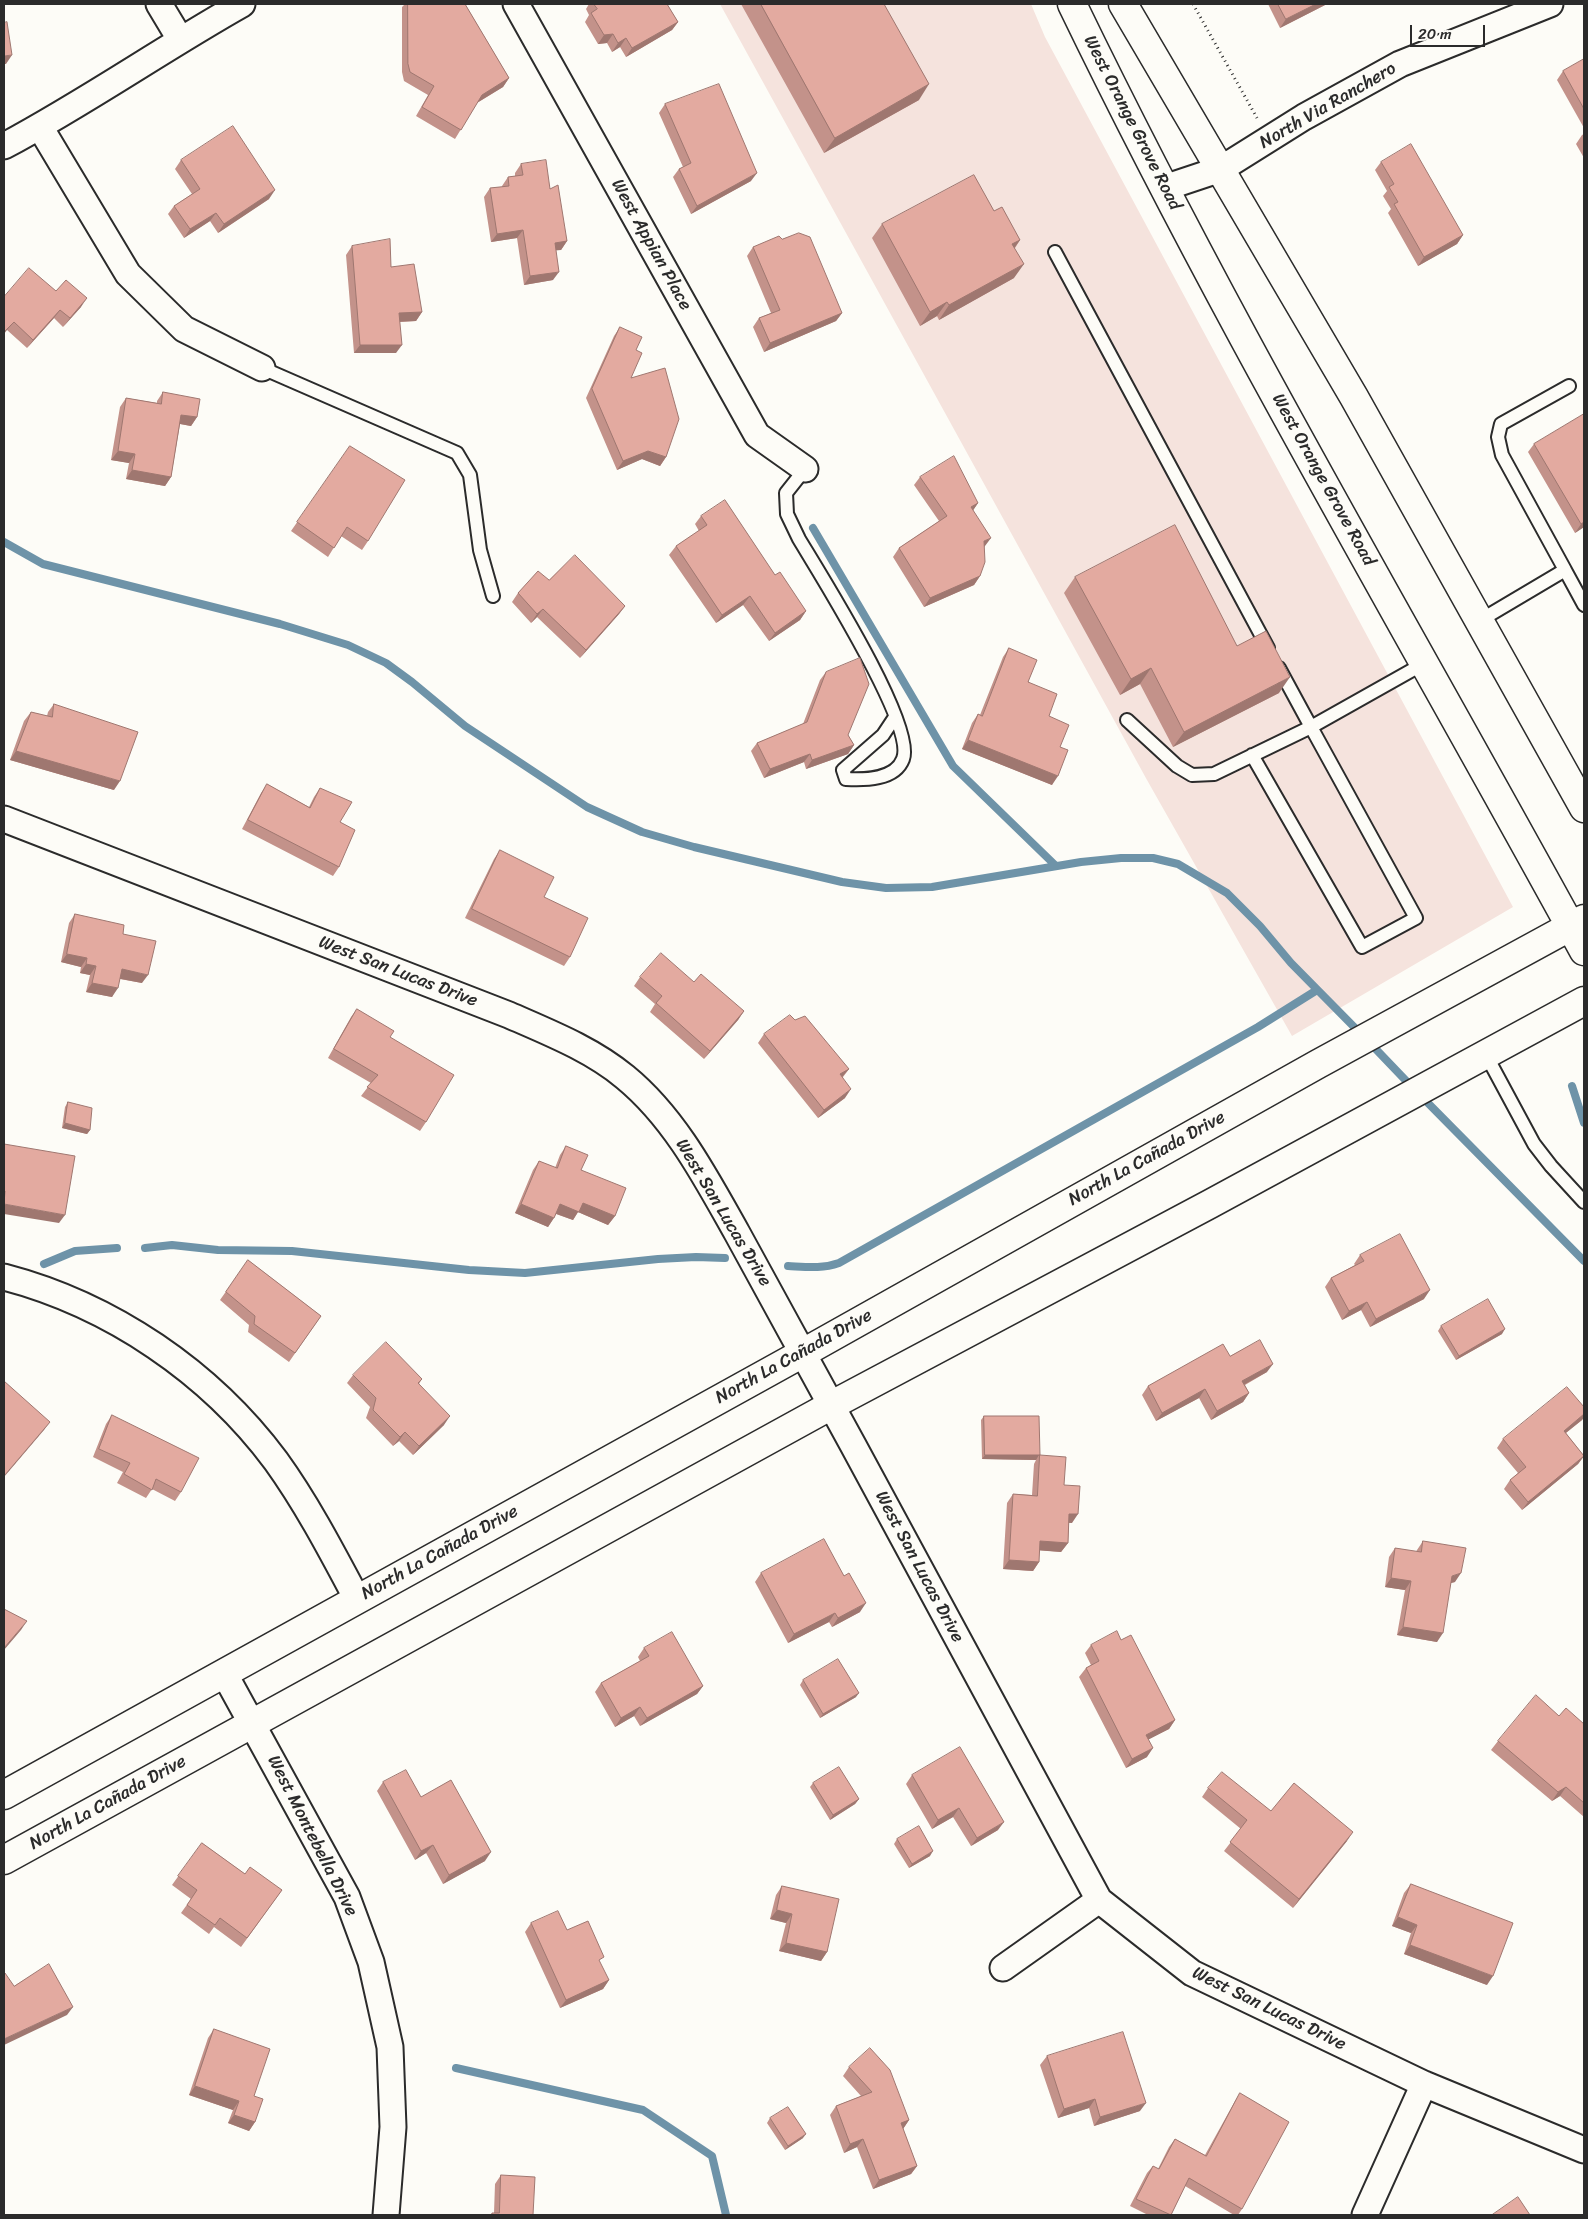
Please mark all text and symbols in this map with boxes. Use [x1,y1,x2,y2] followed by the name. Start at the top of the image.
[1413,15,1488,47] scale bar
[1418,21,1452,47] text: 20 m
[1078,32,1186,214] street label: West Orange Grove Road
[1256,58,1400,154] street label: North Via Ranchero
[606,176,696,314] street label: West Appian Place
[1267,390,1379,570] street label: West Orange Grove Road
[316,932,480,1012] street label: West San Lucas Drive
[1065,1107,1229,1211] street label: North La Cañada Drive
[670,1135,776,1291] street label: West San Lucas Drive
[712,1305,876,1409] street label: North La Cañada Drive
[870,1488,968,1646] street label: West San Lucas Drive
[358,1501,522,1605] street label: North La Cañada Drive
[26,1751,190,1855] street label: North La Cañada Drive
[262,1752,362,1920] street label: West Montebella Drive
[1189,1962,1349,2056] street label: West San Lucas Drive

